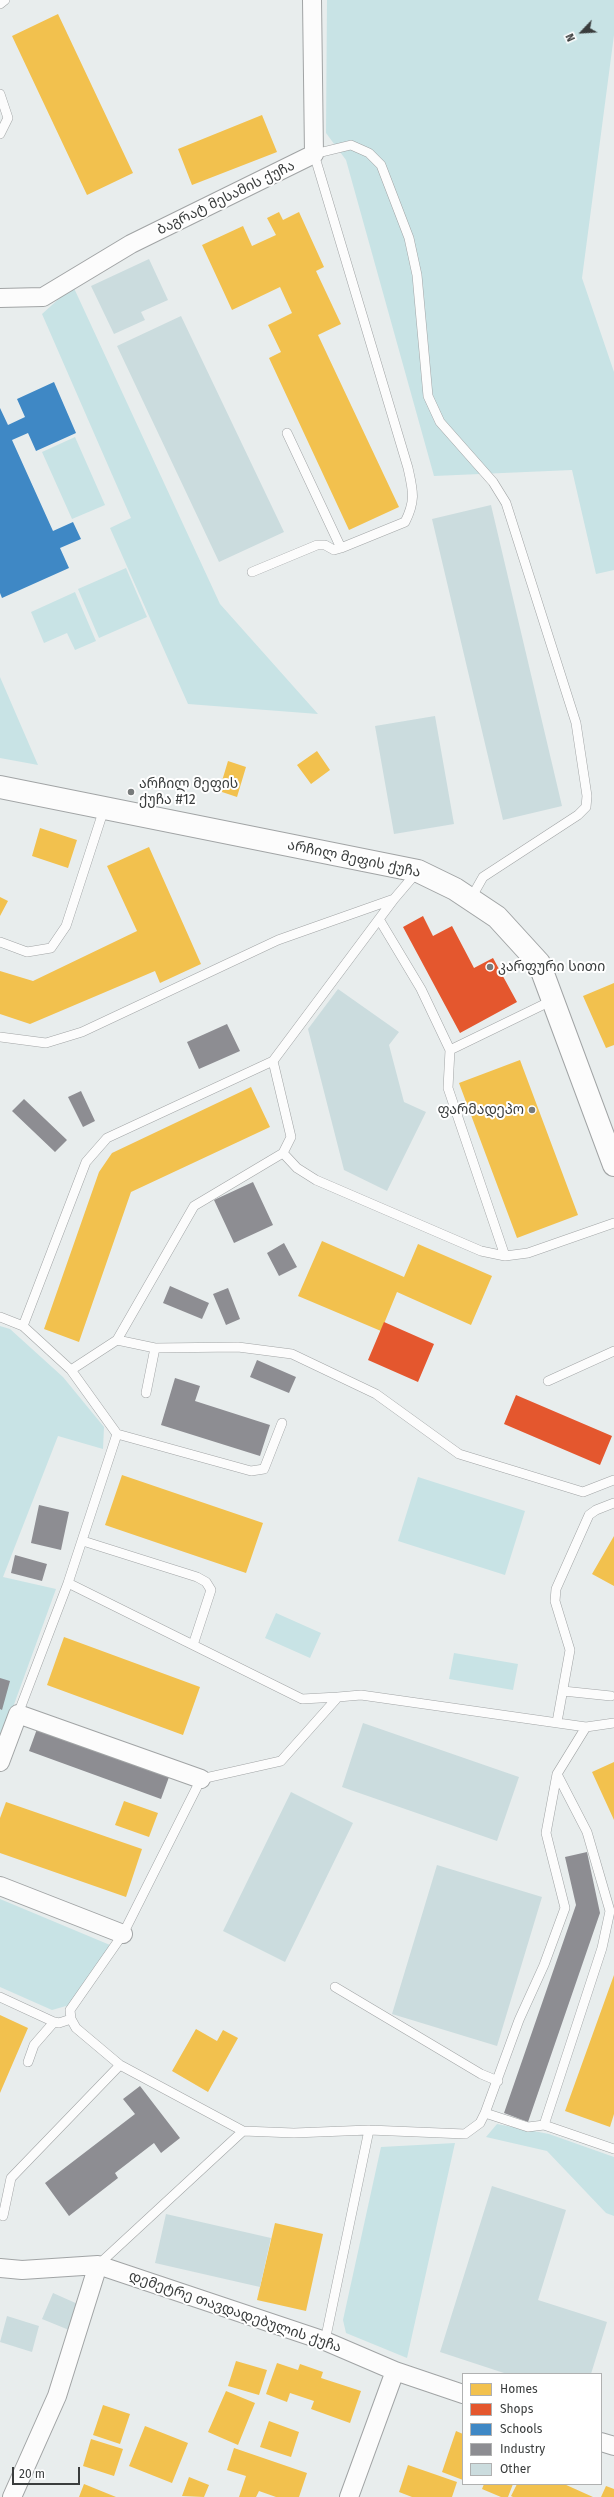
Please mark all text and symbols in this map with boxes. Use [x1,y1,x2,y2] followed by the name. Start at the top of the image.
[562,12,602,52] north arrow
[563,31,578,43] text: N
[154,157,298,239] street label: ბაგრატ მესამის ქუჩა
[139,776,238,808] place label: არჩილ მეფის ქუჩა #12
[126,787,136,797] marker: არჩილ მეფის ქუჩა #12
[286,837,422,881] street label: არჩილ მეფის ქუჩა
[498,959,605,975] place label: კარფური სითი
[485,962,495,972] marker: კარფური სითი
[438,1102,524,1118] place label: ფარმადეპო
[527,1105,537,1115] marker: ფარმადეპო
[126,2268,344,2356] street label: დემეტრე თავდადებულის ქუჩა
[462,2373,602,2485] legend
[500,2382,538,2396] text: Homes
[500,2402,533,2416] text: Shops
[500,2422,542,2436] text: Schools
[500,2442,545,2456] text: Industry
[14,2459,82,2485] scale bar
[500,2462,531,2476] text: Other
[19,2467,45,2481] text: 20 m

